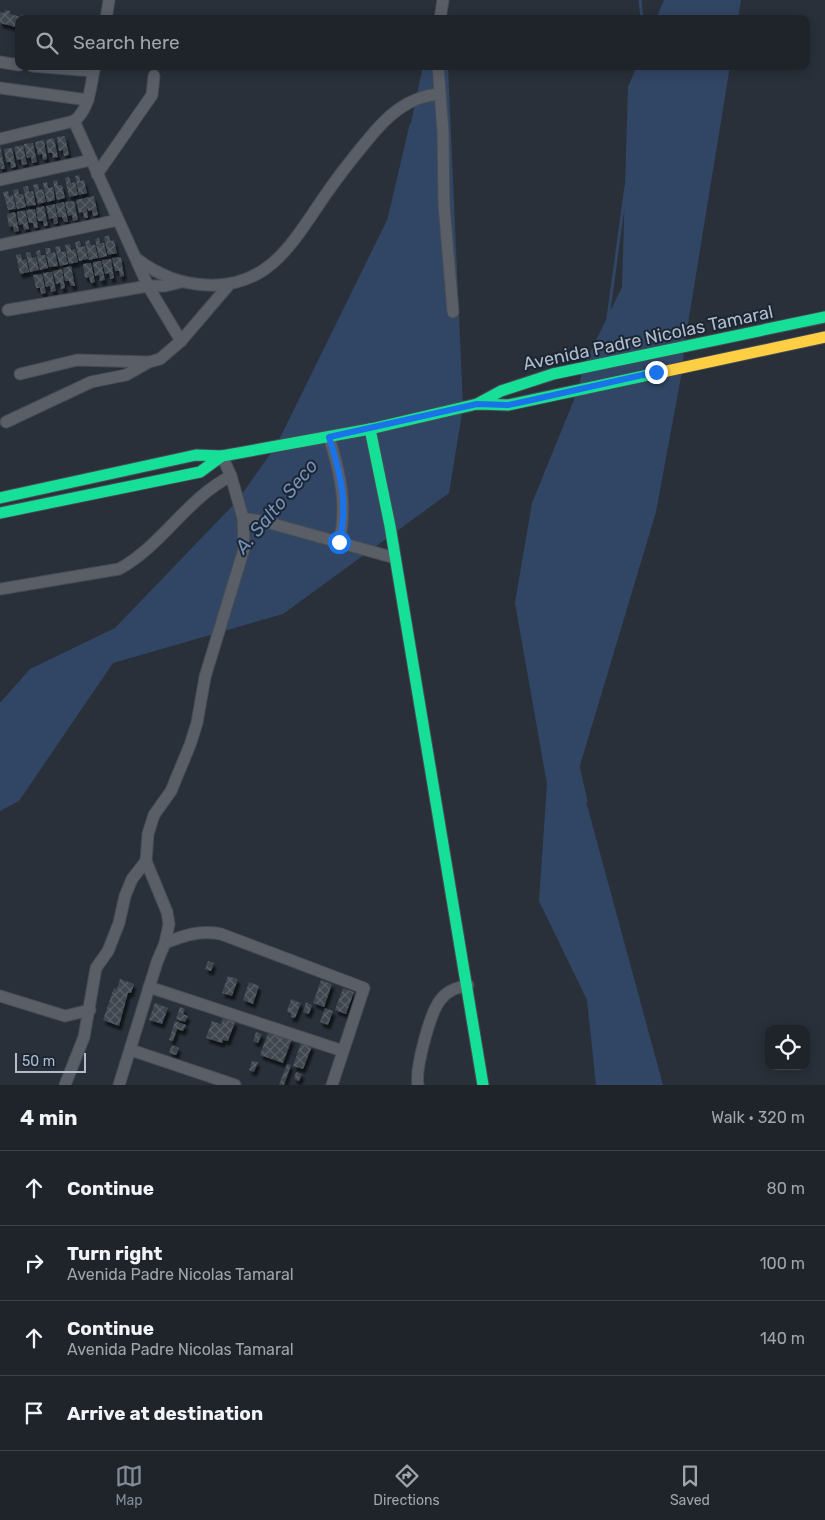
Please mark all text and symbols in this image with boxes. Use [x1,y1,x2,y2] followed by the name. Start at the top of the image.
[15,15,810,70] search box
[33,29,61,57] icon: search
[73,31,180,54] text: Search here
[521,301,775,375] street label: Avenida Padre Nicolas Tamaral
[645,361,668,384] route end
[230,454,323,559] water label: A. Salto Seco
[328,531,351,554] route start
[765,1025,810,1070] map controls
[765,1025,810,1070] button: locate
[15,1050,86,1073] scale bar
[22,1053,55,1070] text: 50 m
[20,1105,78,1130] text: 4 min
[711,1108,805,1127] text: Walk · 320 m
[20,1174,48,1202] icon: ahead
[67,1177,154,1200] text: Continue
[767,1179,805,1198] text: 80 m
[67,1242,162,1265] text: Turn right
[20,1249,48,1277] icon: right
[760,1254,805,1273] text: 100 m
[67,1265,294,1284] text: Avenida Padre Nicolas Tamaral
[67,1317,154,1340] text: Continue
[20,1324,48,1352] icon: ahead
[760,1329,805,1348] text: 140 m
[67,1340,294,1359] text: Avenida Padre Nicolas Tamaral
[20,1399,48,1427] icon: arrive
[67,1402,263,1425] text: Arrive at destination
[115,1462,143,1509] tab: Map
[373,1462,440,1509] tab: Directions
[670,1462,710,1509] tab: Saved

